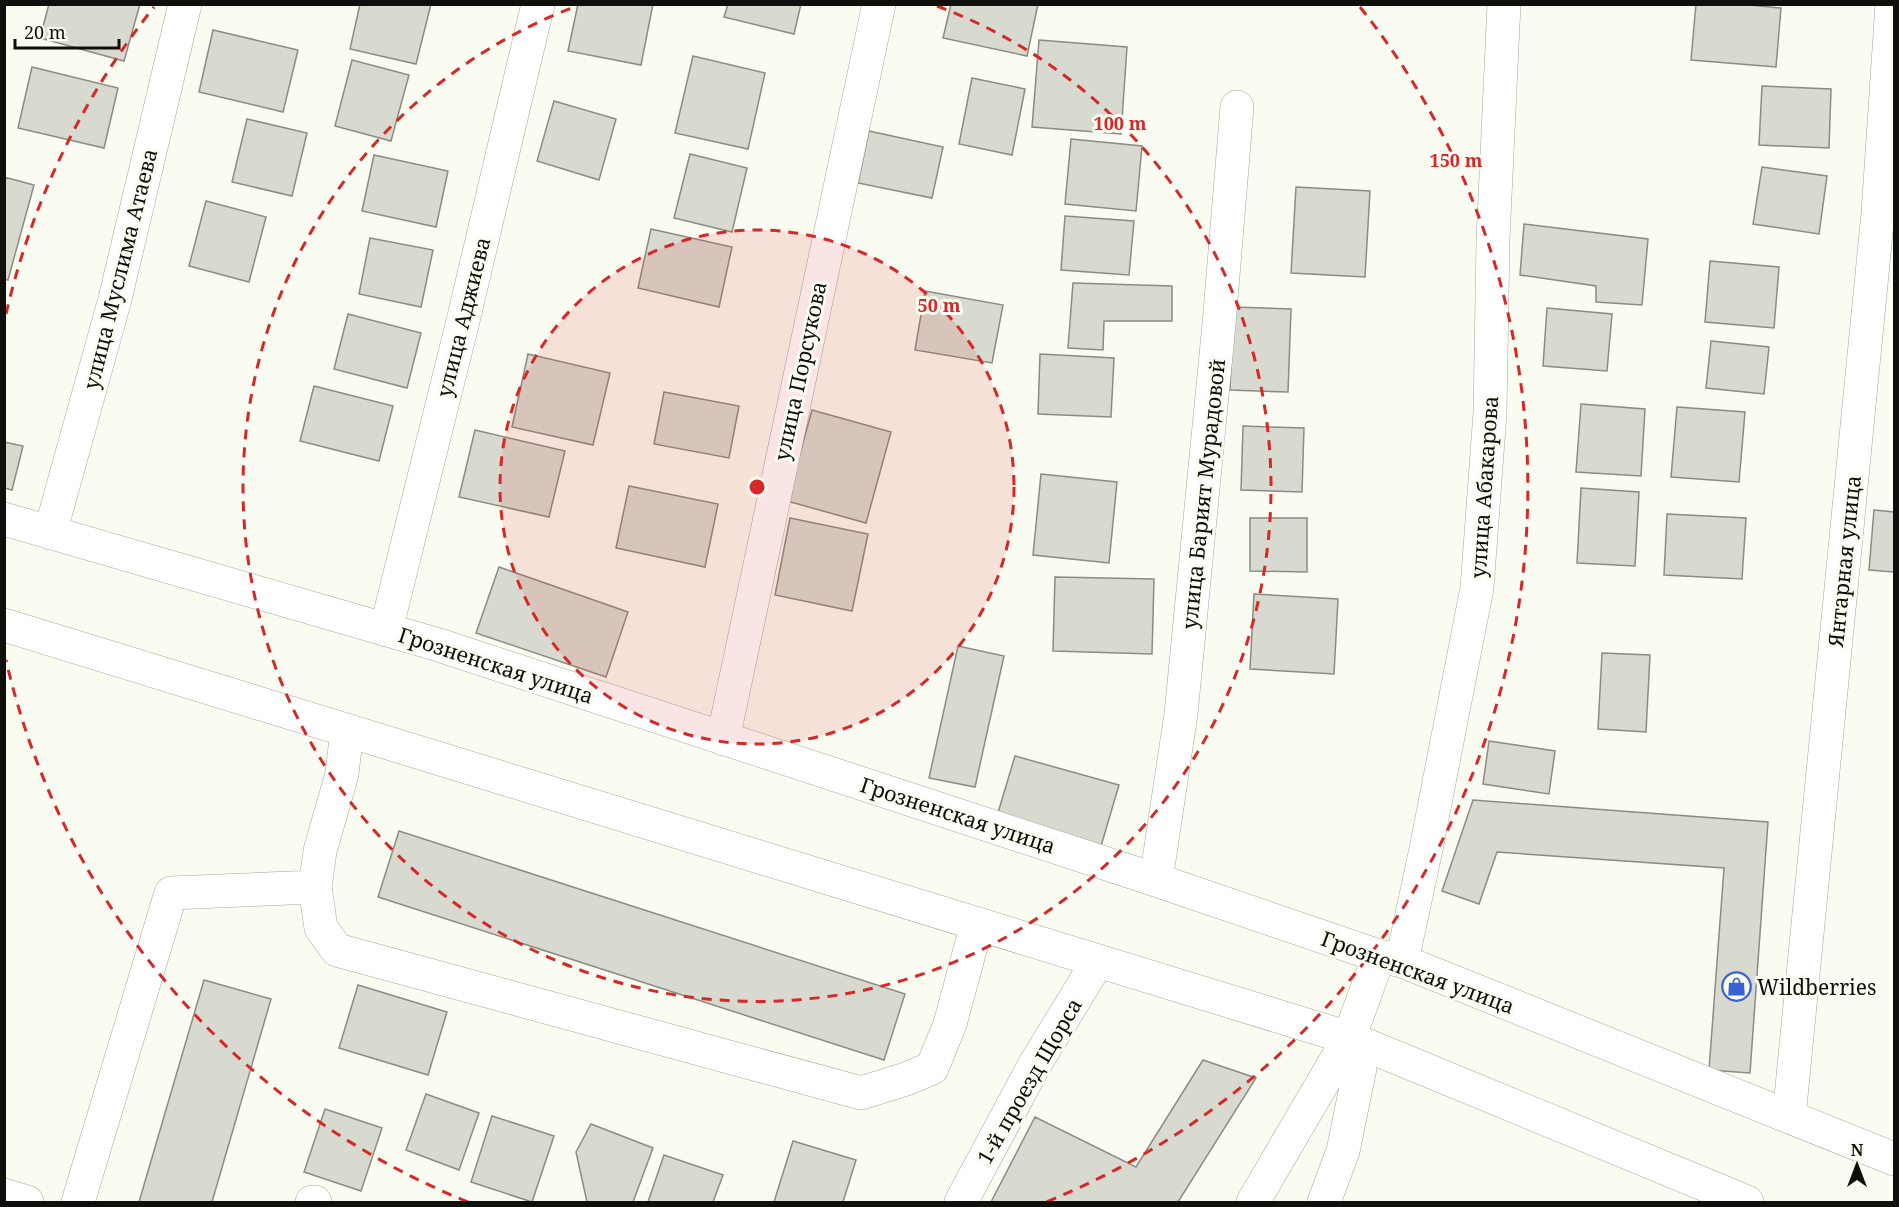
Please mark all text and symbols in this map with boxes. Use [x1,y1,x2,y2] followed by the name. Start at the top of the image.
[15,12,118,50] scale bar
[24,20,66,44] text: 20 m
[1094,111,1147,135] text: 100 m
[77,146,163,392] street label: улица Муслима Атаева
[1430,148,1483,172] text: 150 m
[430,234,496,400] street label: улица Аджиева
[767,279,833,463] street label: улица Порсукова
[918,293,961,317] text: 50 m
[1175,357,1231,631] street label: улица Барият Мурадовой
[1464,395,1504,579] street label: улица Абакарова
[1821,474,1867,649] street label: Янтарная улица
[747,477,767,497] centre of rings
[395,620,597,710] street label: Грозненская улица
[857,770,1059,860] street label: Грозненская улица
[1318,924,1518,1020] street label: Грозненская улица
[1720,971,1752,1003] shop icon: Wildberries
[1757,973,1876,1001] place label: Wildberries
[970,993,1088,1169] street label: 1-й проезд Щорса
[1827,1135,1887,1195] north arrow
[1851,1139,1864,1161] text: N

